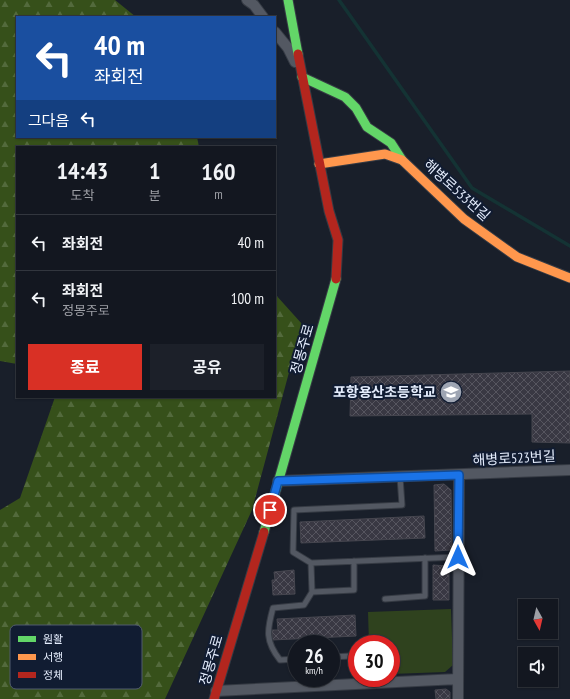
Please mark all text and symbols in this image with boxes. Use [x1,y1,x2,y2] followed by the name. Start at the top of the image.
[94,26,145,63] text: 40 m
[28,32,80,84] icon: left
[94,65,144,88] text: 좌회전
[77,108,99,130] icon: left
[28,111,69,130] text: 그다음
[56,155,108,186] text: 14:43
[149,155,160,186] text: 1
[420,155,494,225] street label: 해병로533번길
[201,156,236,187] text: 160
[214,186,223,203] text: m
[70,187,94,204] text: 도착
[149,187,161,204] text: 분
[28,232,50,254] icon: left
[238,233,264,252] text: 40 m
[62,234,103,253] text: 좌회전
[62,281,103,300] text: 좌회전
[28,288,50,310] icon: left
[231,289,264,308] text: 100 m
[62,302,110,319] text: 정몽주로
[286,322,318,376] street label: 정몽주로
[28,344,142,390] button: 종료
[150,344,264,390] button: 공유
[438,379,464,405] school or university icon: 포항용산초등학교
[333,383,436,401] place label: 포항용산초등학교
[472,447,556,469] street label: 해병로523번길
[253,493,287,527] pin
[259,499,281,521] icon: arrive
[437,536,479,578] position arrow
[518,599,558,639] north arrow
[518,599,558,687] map controls
[10,625,142,689] legend
[43,632,63,646] text: 원활
[195,633,227,687] street label: 정몽주로
[348,635,400,687] speed limit sign: 30
[304,643,324,669] text: 26
[518,647,558,687] button: sound
[43,650,63,664] text: 서행
[305,664,323,677] text: km/h
[43,668,63,682] text: 정체

